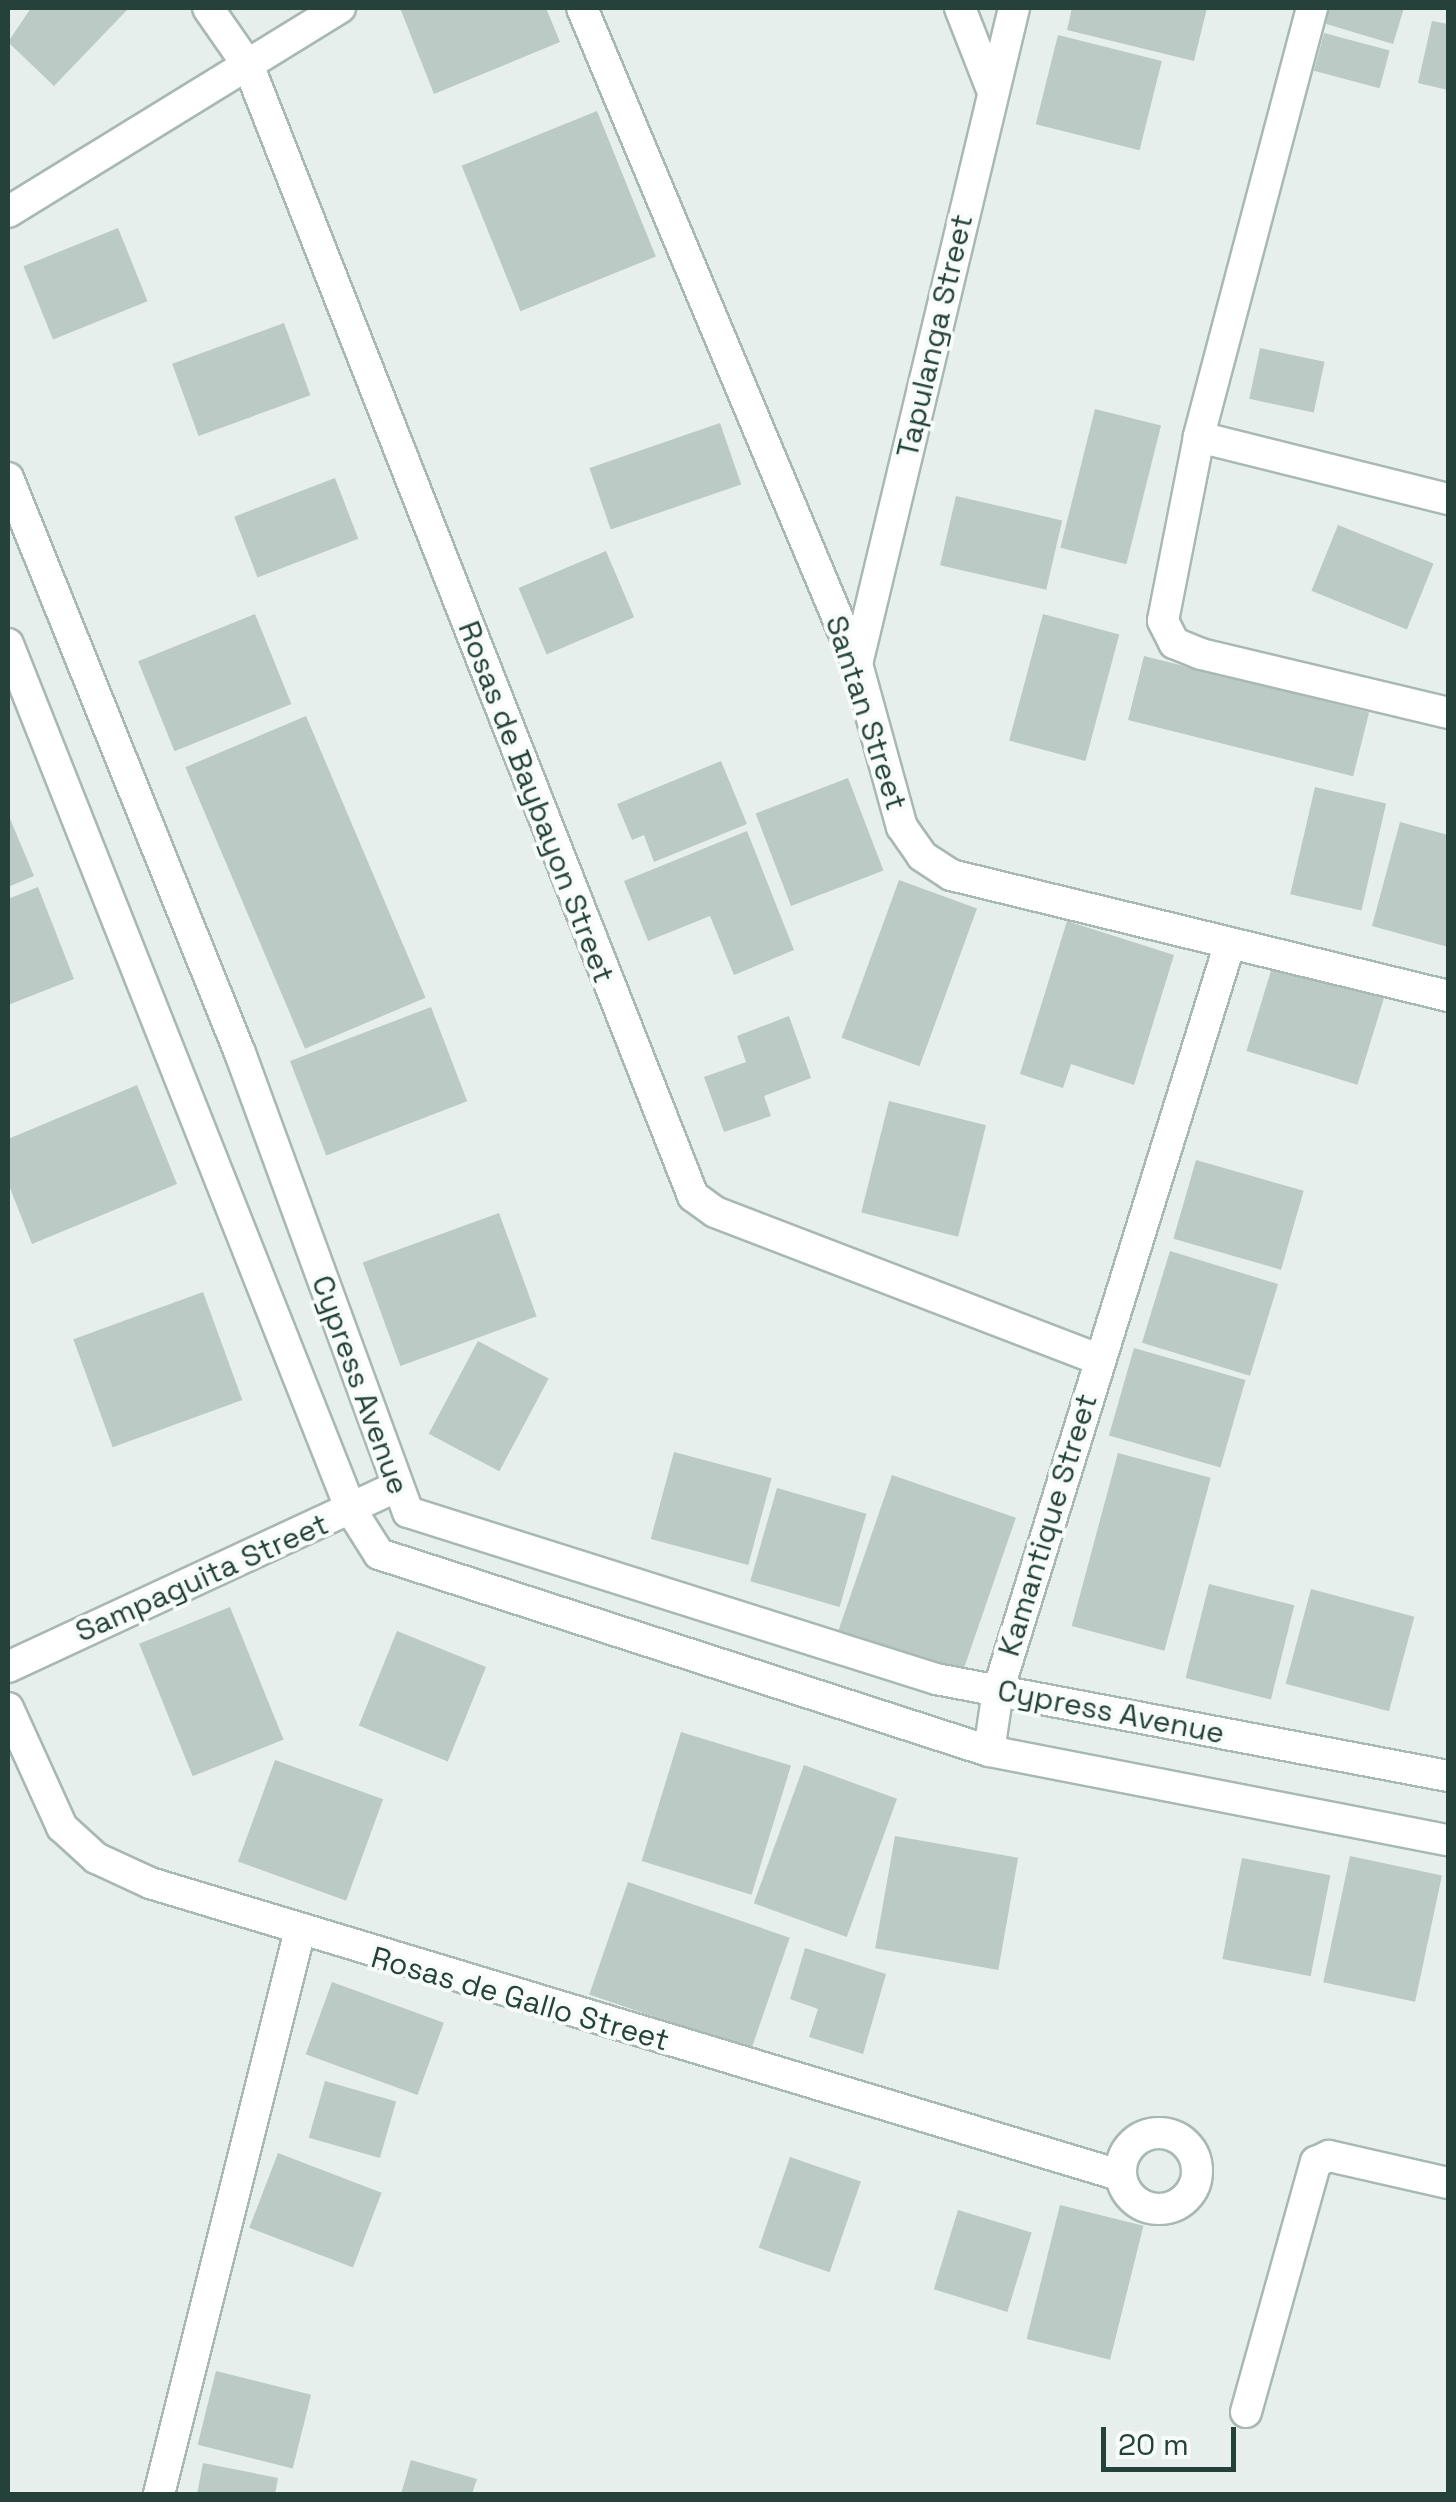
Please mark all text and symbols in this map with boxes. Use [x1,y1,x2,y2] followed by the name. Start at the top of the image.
[889,211,981,461] street label: Tapulanga Street
[818,611,914,815] street label: Santan Street
[450,616,622,988] street label: Rosas de Baybayon Street
[304,1270,416,1500] street label: Cypress Avenue
[991,1389,1105,1661] street label: Kamantique Street
[70,1506,334,1650] street label: Sampaguita Street
[994,1672,1228,1752] street label: Cypress Avenue
[367,1939,673,2059] street label: Rosas de Gallo Street
[1106,2407,1241,2469] scale bar
[1118,2425,1189,2464] text: 20 m

